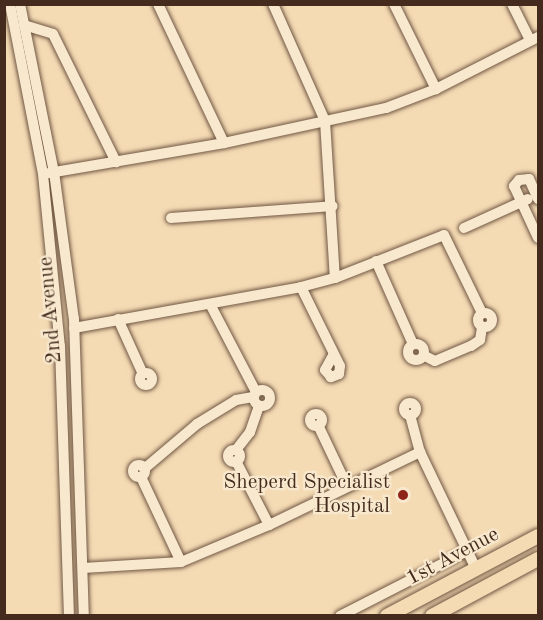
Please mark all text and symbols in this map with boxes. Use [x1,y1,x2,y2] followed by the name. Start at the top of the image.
[34,256,68,364] street label: 2nd Avenue
[223,470,390,520] place label: Sheperd Specialist Hospital
[394,486,412,504] marker: Sheperd Specialist Hospital
[402,522,504,592] street label: 1st Avenue

